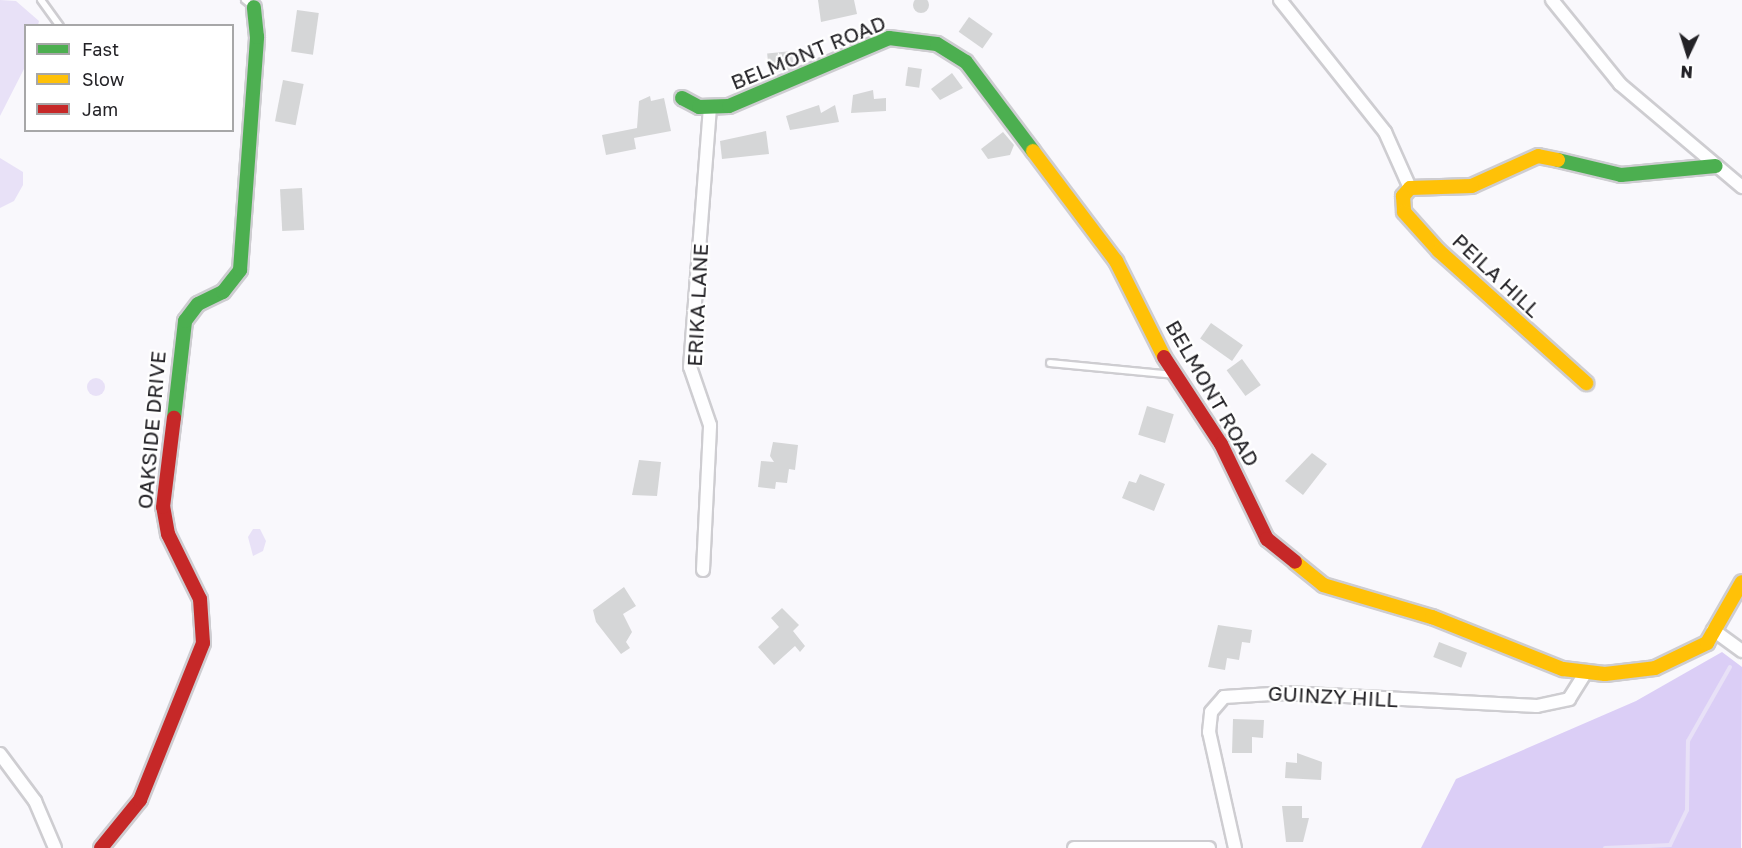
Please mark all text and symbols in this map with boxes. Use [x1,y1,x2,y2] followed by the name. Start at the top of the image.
[727,9,889,95] street label: BELMONT ROAD
[24,24,234,132] legend
[1658,24,1718,84] north arrow
[82,38,119,60] text: Fast
[1680,62,1694,82] text: N
[82,68,124,90] text: Slow
[82,98,118,120] text: Jam
[1448,228,1546,322] street label: PEILA HILL
[681,243,713,367] street label: ERIKA LANE
[1161,315,1265,471] street label: BELMONT ROAD
[132,350,170,510] street label: OAKSIDE DRIVE
[1267,680,1399,712] street label: GUINZY HILL

